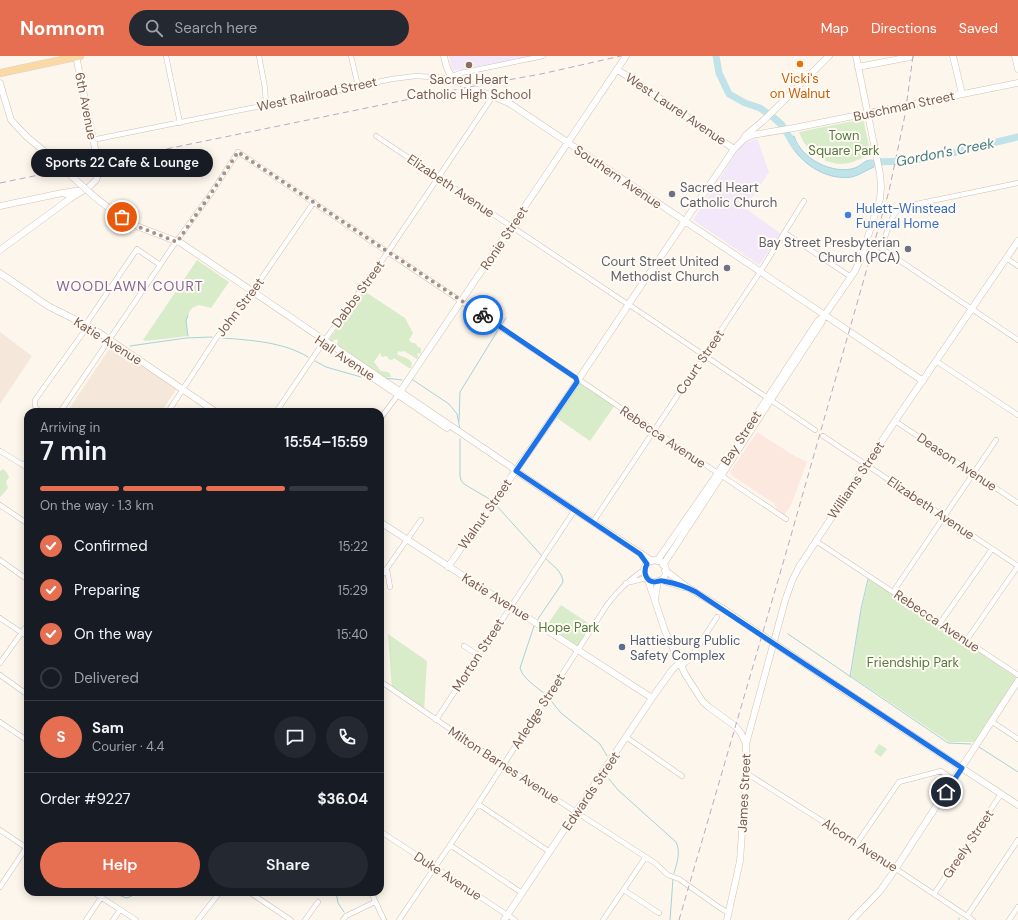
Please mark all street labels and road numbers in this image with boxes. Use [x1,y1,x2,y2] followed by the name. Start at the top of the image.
[622,69,730,149] street label: West Laurel Avenue
[71,71,101,141] street label: 6th Avenue
[255,73,379,115] street label: West Railroad Street
[852,87,956,125] street label: Buschman Street
[571,141,665,213] street label: Southern Avenue
[404,150,498,222] street label: Elizabeth Avenue
[476,203,532,273] street label: Ronie Street
[328,257,388,331] street label: Dabbs Street
[212,274,268,340] street label: John Street
[71,313,145,369] street label: Katie Avenue
[672,326,728,398] street label: Court Street
[311,332,379,384] street label: Hall Avenue
[617,402,709,472] street label: Rebecca Avenue
[717,407,765,469] street label: Bay Street
[914,429,1000,495] street label: Deason Avenue
[824,438,888,522] street label: Williams Street
[884,472,978,544] street label: Elizabeth Avenue
[454,475,516,553] street label: Walnut Street
[459,569,533,625] street label: Katie Avenue
[891,586,983,656] street label: Rebecca Avenue
[448,615,508,695] street label: Morton Street
[507,670,569,752] street label: Arledge Street
[445,723,563,807] street label: Milton Barnes Avenue
[558,748,624,834] street label: Edwards Street
[733,753,755,833] street label: James Street
[939,806,997,882] street label: Greely Street
[819,814,901,876] street label: Alcorn Avenue
[411,848,485,904] street label: Duke Avenue

